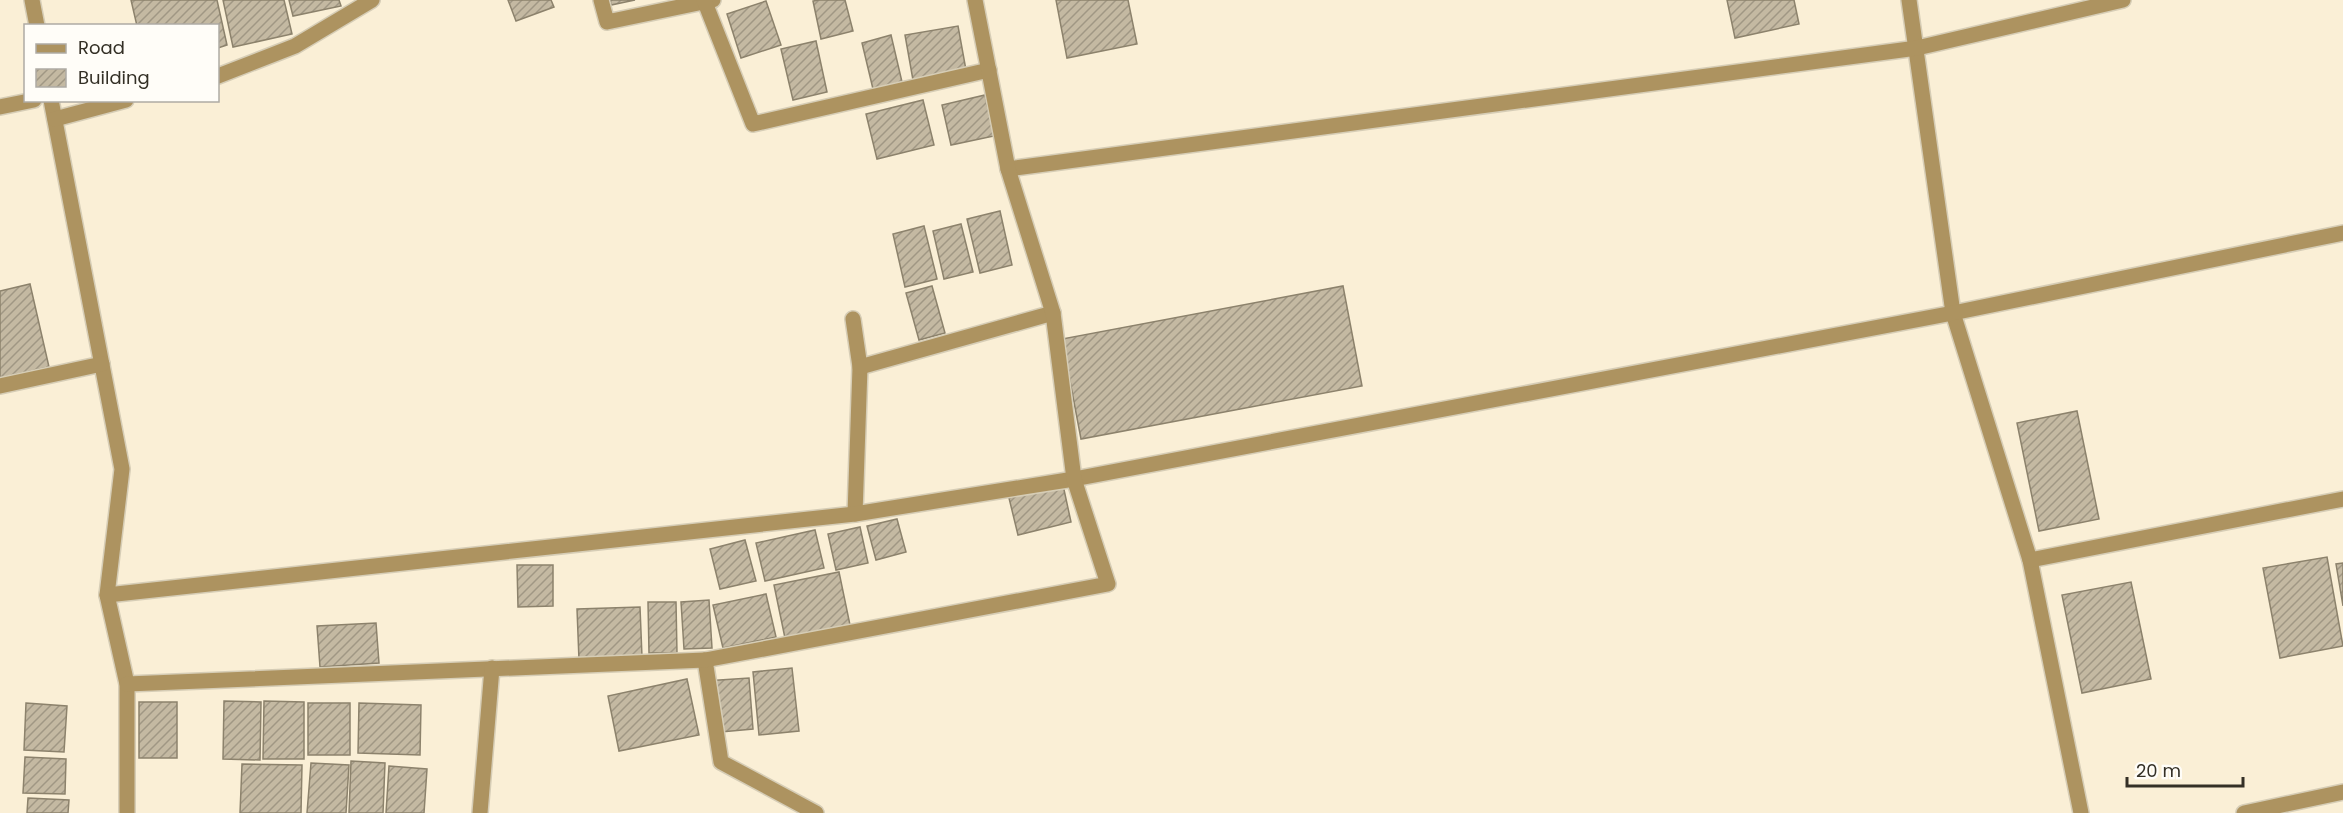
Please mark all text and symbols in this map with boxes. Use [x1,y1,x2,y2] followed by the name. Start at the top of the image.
[24,24,219,102] legend
[78,35,125,60] text: Road
[78,65,150,90] text: Building
[2127,750,2242,788] scale bar
[2136,758,2181,783] text: 20 m

